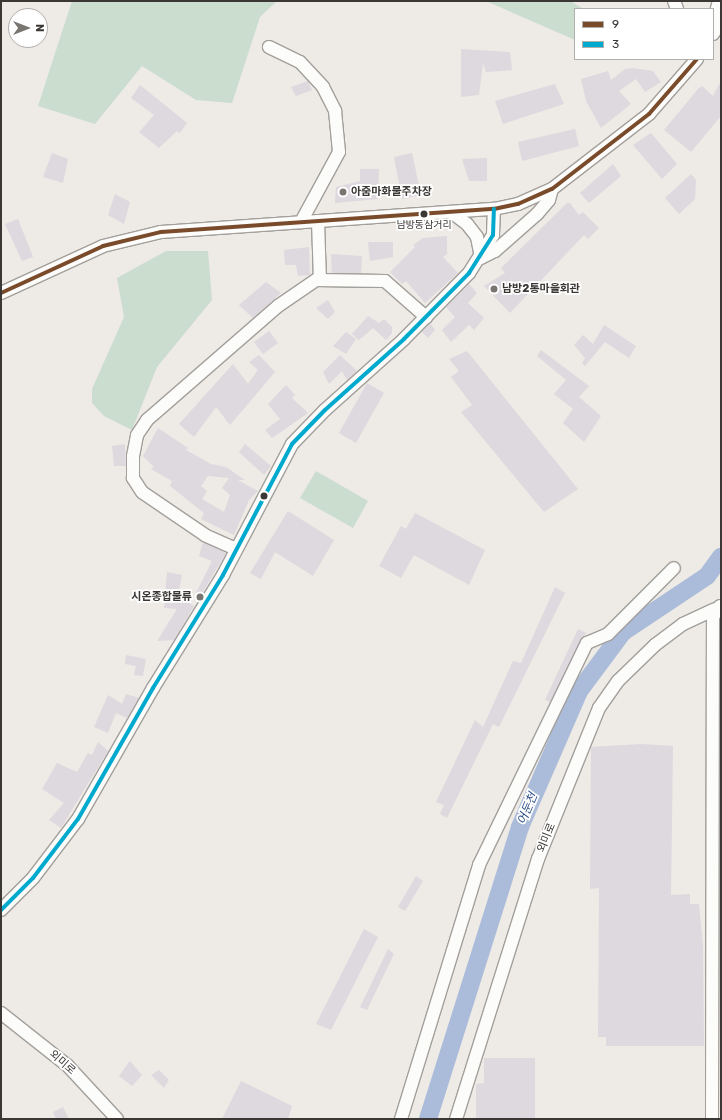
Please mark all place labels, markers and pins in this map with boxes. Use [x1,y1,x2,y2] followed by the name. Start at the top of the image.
[351,185,432,199] place label: 아줌마화물주차장
[338,187,348,197] marker: 아줌마화물주차장
[419,209,429,219] marker: 남방동삼거리
[396,220,452,232] place label: 남방동삼거리
[502,282,580,296] place label: 남방2통마을회관
[489,284,499,294] marker: 남방2통마을회관
[259,491,269,501] unlabelled marker
[131,590,192,604] place label: 시온종합물류
[195,592,205,602] marker: 시온종합물류

